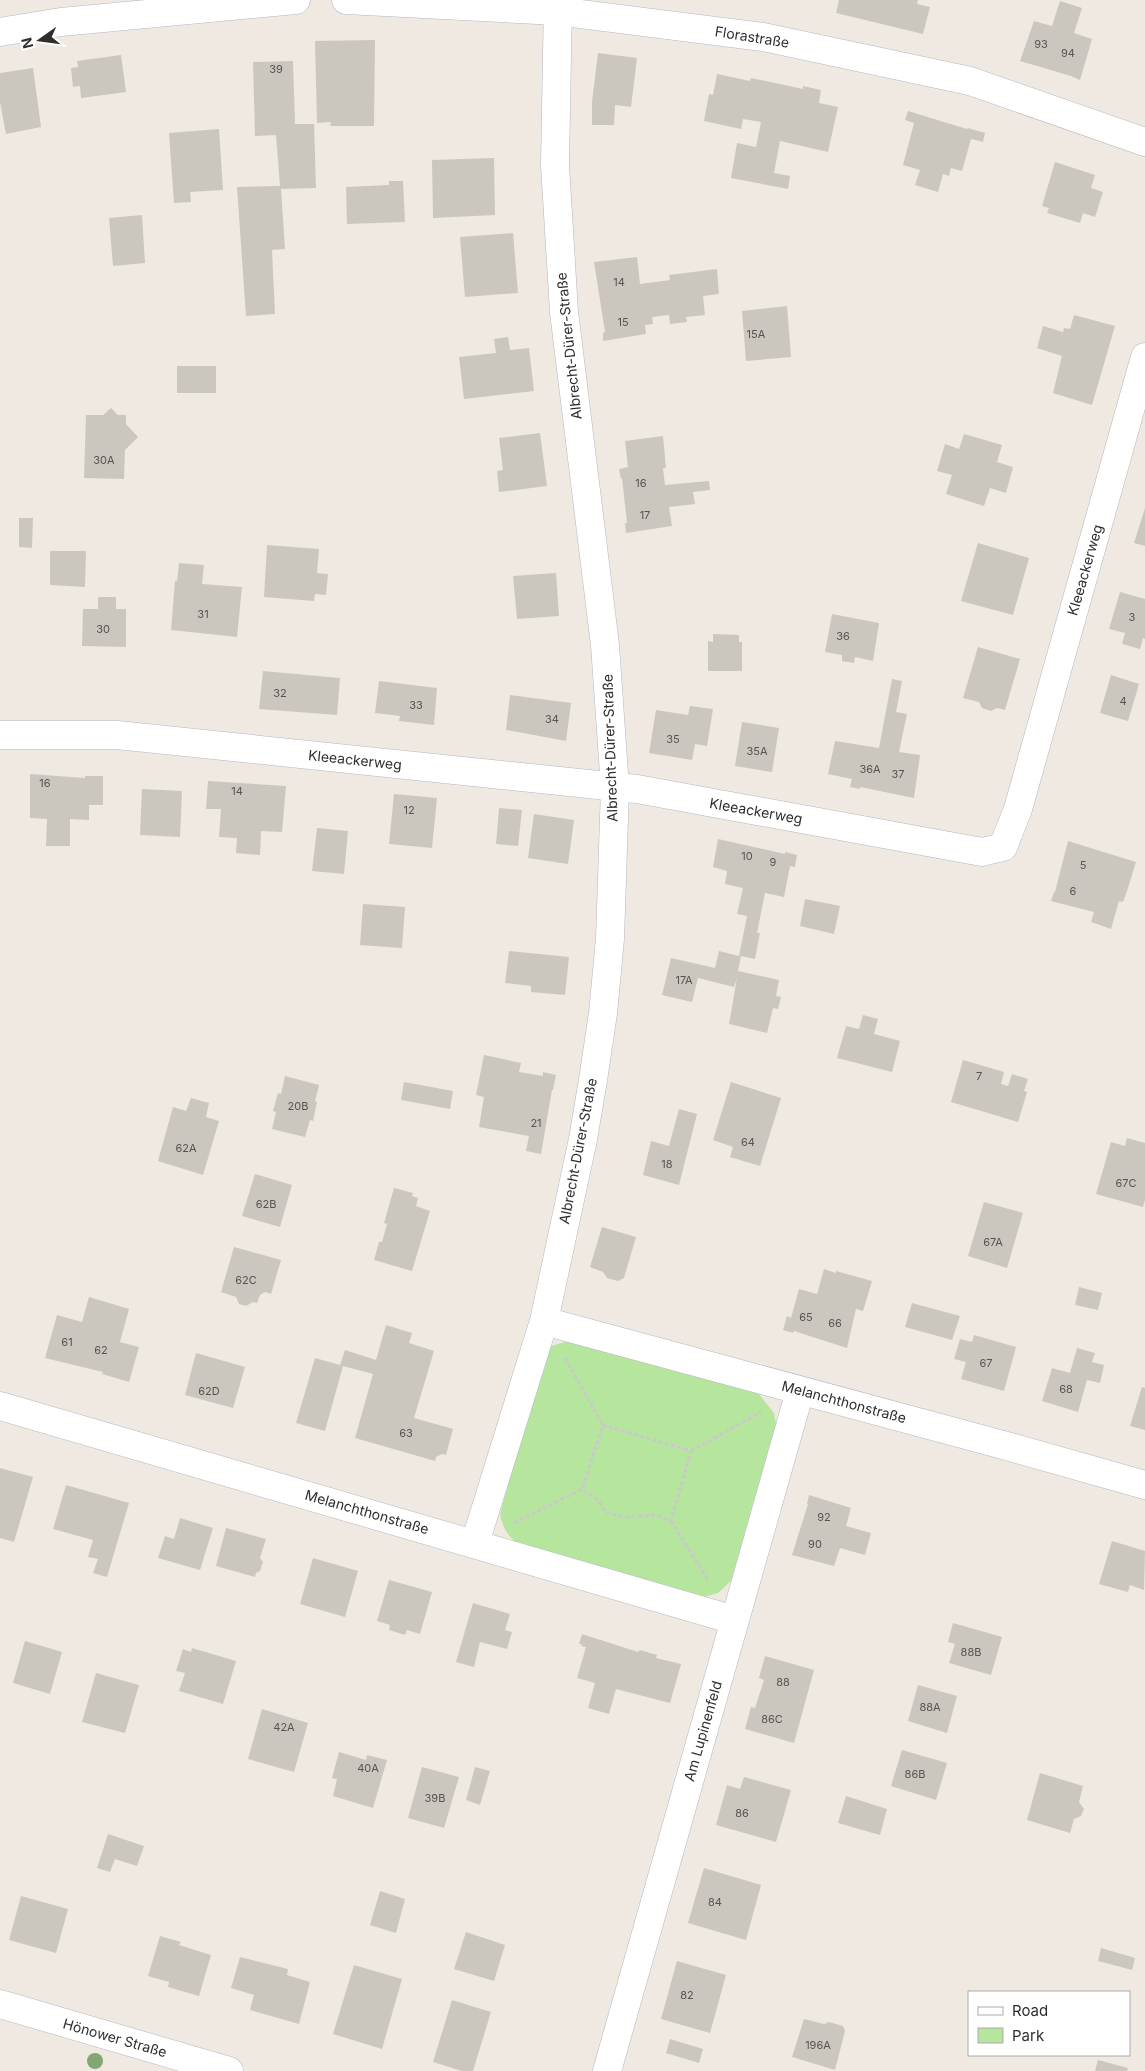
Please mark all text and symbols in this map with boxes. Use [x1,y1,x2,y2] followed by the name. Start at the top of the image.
[15,15,65,65] north arrow
[714,22,790,51] street label: Florastraße
[17,36,36,50] text: N
[1034,37,1048,51] house number: 93
[1061,46,1075,60] house number: 94
[269,62,283,76] house number: 39
[552,272,585,421] street label: Albrecht-Dürer-Straße
[613,275,625,289] house number: 14
[617,315,629,329] house number: 15
[747,327,766,341] house number: 15A
[93,453,115,467] house number: 30A
[635,476,647,490] house number: 16
[640,508,650,522] house number: 17
[1063,522,1106,617] street label: Kleeackerweg
[197,607,209,621] house number: 31
[1129,610,1136,624] house number: 3
[96,622,110,636] house number: 30
[836,629,850,643] house number: 36
[598,674,621,822] street label: Albrecht-Dürer-Straße
[273,686,287,700] house number: 32
[1119,694,1127,708] house number: 4
[409,698,423,712] house number: 33
[545,712,559,726] house number: 34
[666,732,680,746] house number: 35
[746,744,768,758] house number: 35A
[307,746,403,773] street label: Kleeackerweg
[859,762,881,776] house number: 36A
[891,767,905,781] house number: 37
[39,776,51,790] house number: 16
[231,784,243,798] house number: 14
[708,794,804,827] street label: Kleeackerweg
[403,803,415,817] house number: 12
[741,849,753,863] house number: 10
[770,855,777,869] house number: 9
[1080,858,1087,872] house number: 5
[1070,884,1077,898] house number: 6
[675,973,693,987] house number: 17A
[976,1069,982,1083] house number: 7
[555,1077,600,1225] street label: Albrecht-Dürer-Straße
[288,1099,308,1113] house number: 20B
[530,1116,542,1130] house number: 21
[741,1135,755,1149] house number: 64
[175,1141,197,1155] house number: 62A
[661,1157,673,1171] house number: 18
[1115,1176,1137,1190] house number: 67C
[256,1197,276,1211] house number: 62B
[983,1235,1003,1249] house number: 67A
[235,1273,257,1287] house number: 62C
[799,1310,813,1324] house number: 65
[828,1316,842,1330] house number: 66
[61,1335,73,1349] house number: 61
[94,1343,108,1357] house number: 62
[979,1356,993,1370] house number: 67
[780,1377,908,1426] street label: Melanchthonstraße
[1059,1382,1073,1396] house number: 68
[198,1384,220,1398] house number: 62D
[399,1426,413,1440] house number: 63
[303,1486,431,1537] street label: Melanchthonstraße
[817,1510,831,1524] house number: 92
[808,1537,822,1551] house number: 90
[961,1645,981,1659] house number: 88B
[776,1675,790,1689] house number: 88
[680,1679,725,1783] street label: Am Lupinenfeld
[919,1700,941,1714] house number: 88A
[761,1712,783,1726] house number: 86C
[273,1720,295,1734] house number: 42A
[357,1761,379,1775] house number: 40A
[905,1767,925,1781] house number: 86B
[425,1791,445,1805] house number: 39B
[735,1806,749,1820] house number: 86
[708,1895,722,1909] house number: 84
[680,1988,694,2002] house number: 82
[968,1991,1130,2056] legend
[1012,2001,1048,2020] text: Road
[61,2015,169,2060] street label: Hönower Straße
[1012,2026,1045,2045] text: Park
[805,2038,831,2052] house number: 196A

